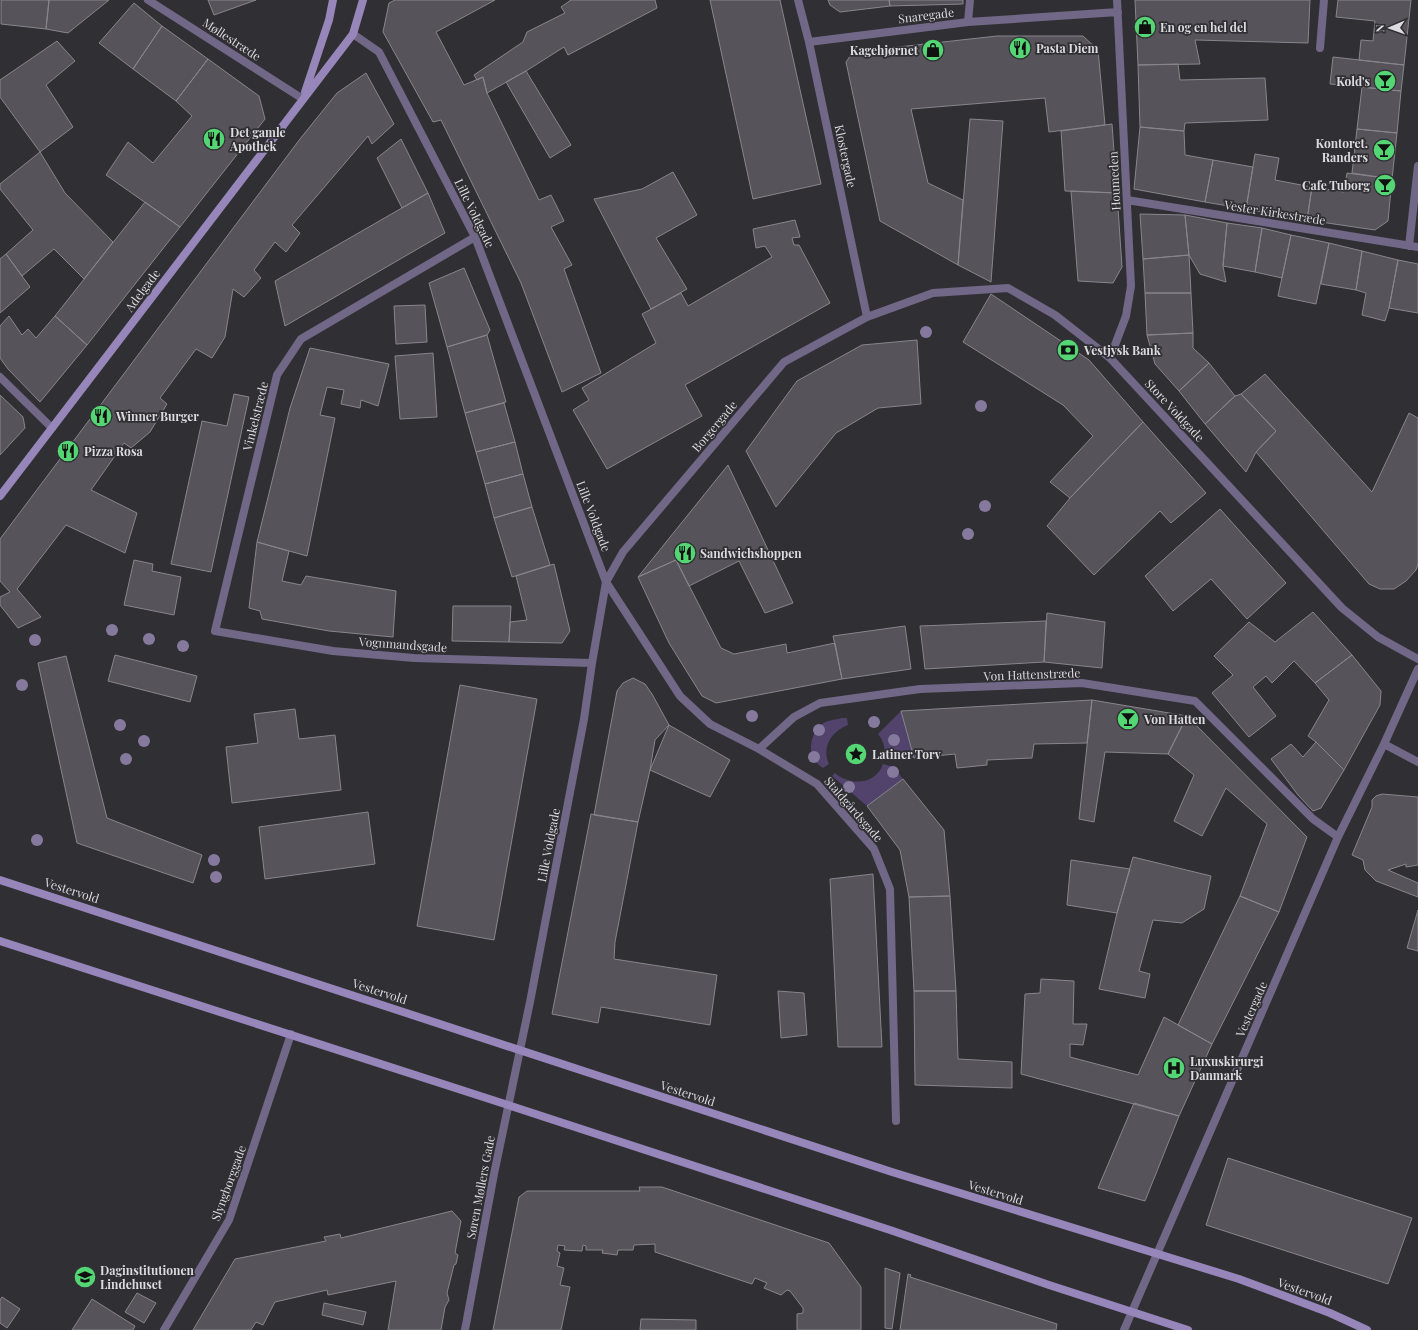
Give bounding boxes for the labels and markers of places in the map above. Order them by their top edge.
shop icon: En og en hel del [1132,14,1158,40]
place label: En og en hel del [1160,19,1247,35]
restaurant icon: Pasta Diem [1007,35,1033,61]
shop icon: Kagehjørnet [920,37,946,63]
place label: Pasta Diem [1036,40,1099,56]
place label: Kagehjørnet [850,42,919,58]
bar icon: Kold's [1372,68,1398,94]
place label: Kold's [1336,73,1370,89]
place label: Det gamle Apothek [229,124,286,154]
restaurant icon: Det gamle Apothek [201,126,227,152]
place label: Kontoret. Randers [1316,135,1368,165]
bar icon: Kontoret. Randers [1371,137,1397,163]
bar icon: Cafe Tuborg [1372,172,1398,198]
place label: Cafe Tuborg [1302,177,1370,193]
bank icon: Vestjysk Bank [1055,337,1081,363]
place label: Vestjysk Bank [1083,342,1162,358]
restaurant icon: Winner Burger [88,403,114,429]
place label: Winner Burger [115,408,199,424]
restaurant icon: Pizza Rosa [55,438,81,464]
place label: Pizza Rosa [84,443,143,459]
restaurant icon: Sandwichshoppen [672,540,698,566]
place label: Sandwichshoppen [700,545,802,561]
bar icon: Von Hatten [1115,706,1141,732]
place label: Von Hatten [1143,711,1206,727]
place icon: Latiner Torv [843,741,869,767]
place label: Latiner Torv [872,746,942,762]
place label: Luxuskirurgi Danmark [1190,1053,1264,1083]
hospital icon: Luxuskirurgi Danmark [1161,1055,1187,1081]
place label: Daginstitutionen Lindehuset [100,1262,194,1292]
school or university icon: Daginstitutionen Lindehuset [72,1264,98,1290]

